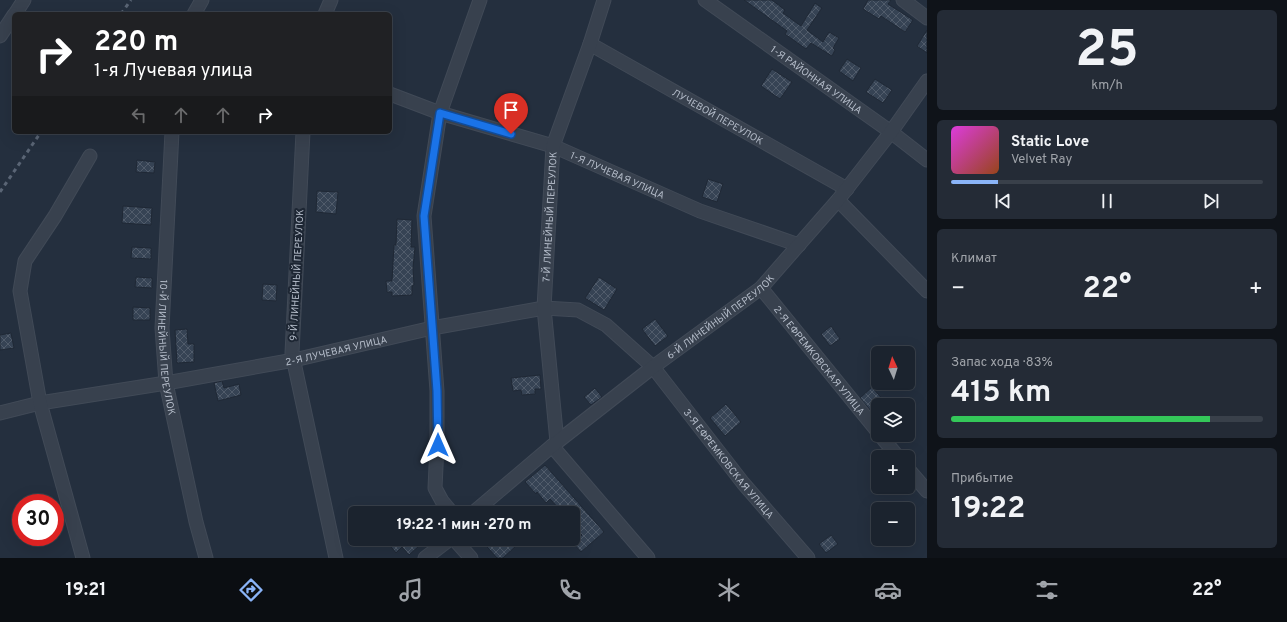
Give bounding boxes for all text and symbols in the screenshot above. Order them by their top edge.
text: 25 [1075,19,1139,85]
text: 220 m [94,25,178,61]
icon: right [28,28,80,80]
street label: 1-Я РАЙОННАЯ УЛИЦА [767,44,864,118]
text: 1-я Лучевая улица [94,60,253,83]
text: km/h [1091,78,1123,94]
street label: ЛУЧЕВОЙ ПЕРЕУЛОК [669,87,766,149]
pin [494,93,528,134]
icon: arrive [500,99,522,121]
icon: left [128,104,150,126]
icon: ahead [170,104,192,126]
icon: ahead [212,104,234,126]
icon: right [254,104,276,126]
text: Static Love [1011,133,1089,152]
street label: 1-Я ЛУЧЕВАЯ УЛИЦА [568,149,667,203]
street label: 7-Й ЛИНЕЙНЫЙ ПЕРЕУЛОК [540,151,561,282]
text: Velvet Ray [1011,152,1072,168]
icon: previous [992,190,1014,212]
icon: pause [1096,190,1118,212]
icon: next [1200,190,1222,212]
street label: 9-Й ЛИНЕЙНЫЙ ПЕРЕУЛОК [288,209,307,341]
text: Климат [951,251,997,267]
text: 22° [1082,271,1132,308]
street label: 6-Й ЛИНЕЙНЫЙ ПЕРЕУЛОК [665,272,778,363]
text: − [951,276,965,303]
text: + [1249,276,1263,303]
street label: 10-Й ЛИНЕЙНЫЙ ПЕРЕУЛОК [154,279,178,417]
street label: 2-Я ЕФРЕМКОВСКАЯ УЛИЦА [770,304,867,419]
street label: 2-Я ЛУЧЕВАЯ УЛИЦА [284,334,389,369]
north arrow [871,346,915,390]
map controls [871,346,915,546]
text: Запас хода · 83% [951,355,1053,371]
text: 415 km [951,375,1051,412]
button: layers [871,398,915,442]
street label: 3-Я ЕФРЕМКОВСКАЯ УЛИЦА [680,407,776,522]
position arrow [417,424,459,466]
button: + [871,450,915,494]
text: Прибытие [951,471,1013,487]
text: 19:22 [951,491,1025,528]
speed limit sign: 30 [12,494,64,546]
button: − [871,502,915,546]
text: 19:22 · 1 мин · 270 m [396,516,532,535]
icon: directions [237,576,265,604]
icon: music [397,576,425,604]
icon: phone [556,576,584,604]
icon: climate [715,576,743,604]
icon: car [874,576,902,604]
icon: filters [1033,576,1061,604]
text: 19:21 [66,579,106,602]
text: 22° [1192,579,1221,602]

